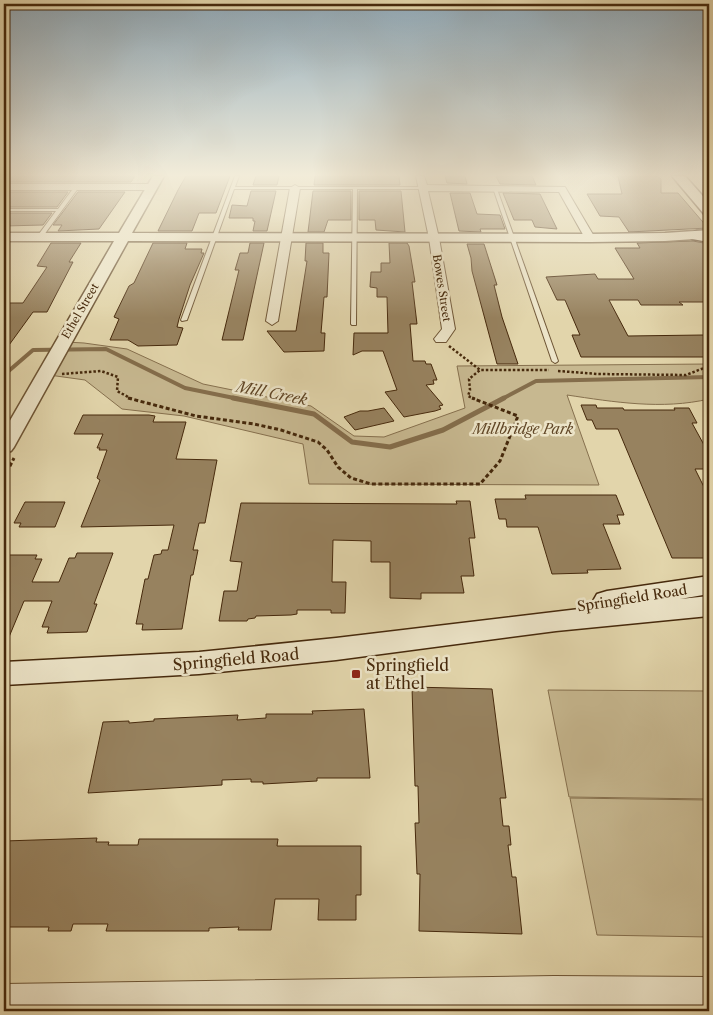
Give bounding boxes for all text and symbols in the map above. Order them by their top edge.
street label: Bowes Street [430,253,454,323]
street label: Ethel Street [58,281,102,341]
water label: Mill Creek [233,376,309,409]
park label: Millbridge Park [471,420,574,438]
street label: Springfield Road [576,580,689,616]
street label: Springfield Road [172,643,300,674]
place label: Springfield at Ethel [366,655,449,693]
marker: Springfield at Ethel [350,668,362,680]

